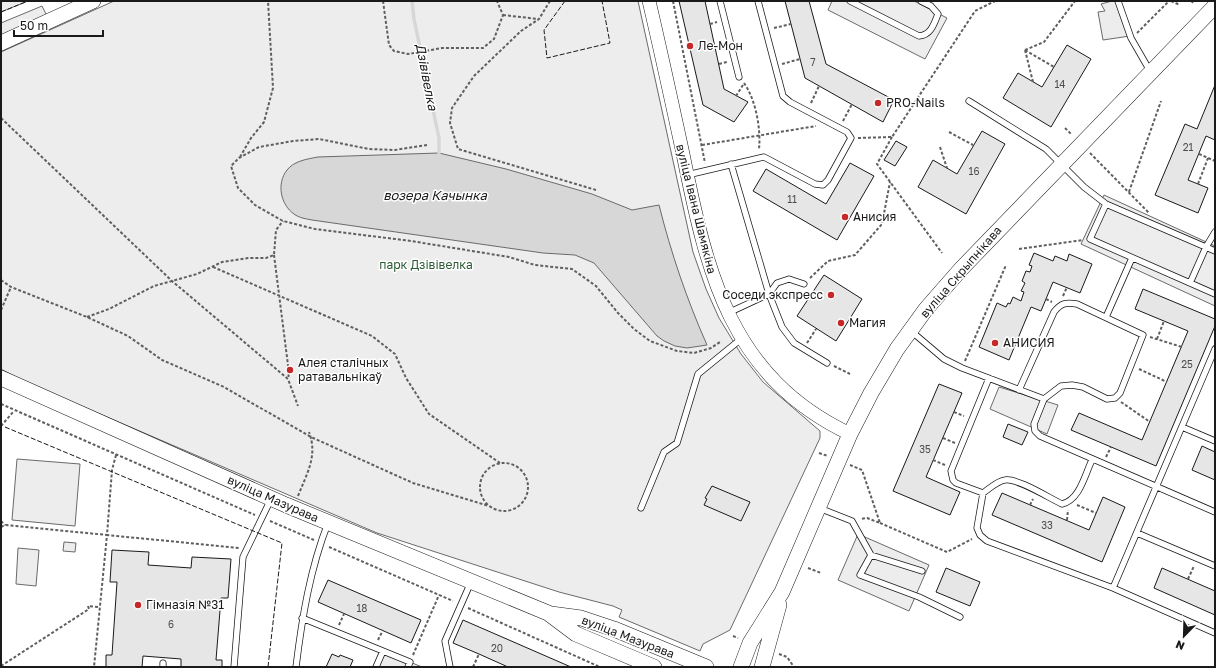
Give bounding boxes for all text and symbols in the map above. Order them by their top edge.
scale bar [14,12,103,38]
text: 50 m [20,18,48,33]
place label: Ле-Мон [698,38,743,53]
water label: Дзівівелка [413,41,441,112]
marker: Ле-Мон [685,41,695,51]
house number: 7 [810,56,816,68]
house number: 14 [1055,78,1065,90]
place label: PRO-Nails [886,95,945,110]
marker: PRO-Nails [873,98,883,108]
house number: 21 [1183,141,1193,153]
street label: вуліца Івана Шамякіна [673,142,720,275]
house number: 16 [969,165,979,177]
water label: возера Качынка [383,187,488,203]
house number: 11 [787,193,797,205]
place label: Анисия [853,209,896,224]
marker: Анисия [840,212,850,222]
street label: вуліца Скрыпнікава [917,223,1005,321]
park label: парк Дзівівелка [379,257,473,272]
place label: Соседи экспресс [722,287,823,302]
marker: Соседи экспресс [826,290,836,300]
place label: Магия [849,315,886,330]
marker: Магия [836,318,846,328]
place label: АНИСИЯ [1003,335,1055,350]
marker: АНИСИЯ [990,338,1000,348]
place label: Алея сталічных ратавальнікаў [298,355,389,384]
house number: 25 [1181,358,1193,370]
marker: Алея сталічных ратавальнікаў [285,365,295,375]
house number: 35 [919,443,931,455]
street label: вуліца Мазурава [225,472,321,525]
house number: 33 [1041,519,1053,531]
place label: Гімназія №31 [146,597,224,612]
marker: Гімназія №31 [133,600,143,610]
house number: 18 [357,602,367,614]
street label: вуліца Мазурава [580,612,677,661]
north arrow [1164,616,1204,656]
house number: 6 [168,618,174,630]
text: N [1174,638,1186,653]
house number: 20 [491,642,503,654]

